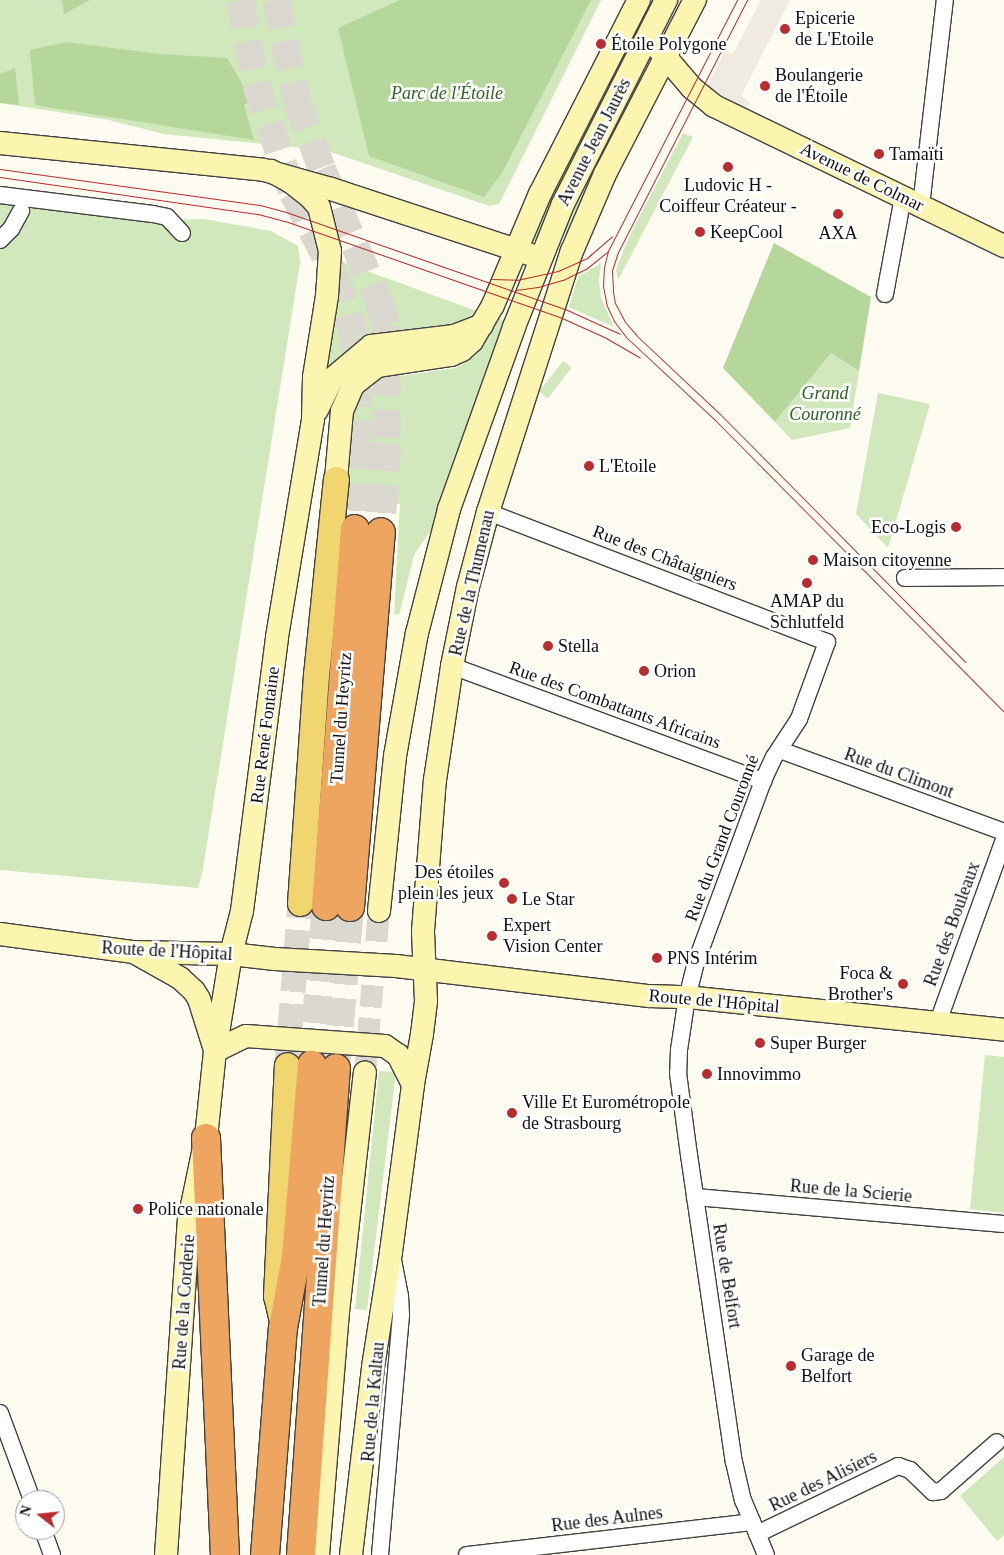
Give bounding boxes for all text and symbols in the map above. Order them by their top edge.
place label: Epicerie de L'Etoile [795,8,874,50]
marker: Epicerie de L'Etoile [779,23,791,35]
place label: Étoile Polygone [611,33,726,55]
marker: Étoile Polygone [595,38,607,50]
place label: Boulangerie de l'Étoile [775,65,863,108]
street label: Avenue Jean Jaurès [552,74,636,210]
marker: Boulangerie de l'Étoile [759,80,771,92]
park label: Parc de l'Étoile [391,82,503,104]
street label: Avenue de Colmar [797,138,927,216]
place label: Tamaïti [889,143,944,165]
marker: Tamaïti [873,148,885,160]
marker: Ludovic H - Coiffeur Créateur - [722,161,734,173]
place label: Ludovic H - Coiffeur Créateur - [659,175,797,218]
marker: AXA [832,208,844,220]
place label: KeepCool [710,221,783,243]
place label: AXA [819,222,857,244]
marker: KeepCool [694,226,706,238]
park label: Grand Couronné [789,383,861,426]
place label: L'Etoile [599,455,656,477]
marker: L'Etoile [583,460,595,472]
street label: Rue de la Thumenau [445,508,499,658]
place label: Eco-Logis [871,516,946,538]
street label: Rue des Châtaigniers [590,521,740,595]
marker: Eco-Logis [950,521,962,533]
place label: Maison citoyenne [823,549,951,571]
marker: Maison citoyenne [807,554,819,566]
marker: AMAP du Schlutfeld [801,577,813,589]
place label: AMAP du Schlutfeld [770,591,844,634]
place label: Stella [558,635,599,657]
marker: Stella [542,640,554,652]
street label: Tunnel du Heyritz [326,652,356,784]
street label: Rue des Combattants Africains [506,656,724,754]
place label: Orion [654,660,696,682]
street label: Rue René Fontaine [246,665,284,805]
marker: Orion [638,665,650,677]
street label: Rue du Climont [841,743,957,803]
street label: Rue du Grand Couronné [680,752,764,924]
street label: Rue des Bouleaux [919,859,985,989]
place label: Des étoiles plein les jeux [398,862,494,904]
marker: Des étoiles plein les jeux [498,877,510,889]
place label: Le Star [522,888,574,910]
marker: Le Star [506,893,518,905]
place label: Expert Vision Center [503,915,602,958]
marker: Expert Vision Center [485,929,499,943]
street label: Route de l'Hôpital [101,937,233,965]
place label: PNS Intérim [667,947,758,969]
marker: PNS Intérim [651,952,663,964]
place label: Foca & Brother's [828,963,893,1006]
marker: Foca & Brother's [897,978,909,990]
street label: Route de l'Hôpital [648,985,780,1017]
place label: Super Burger [770,1032,866,1054]
marker: Super Burger [754,1037,766,1049]
place label: Innovimmo [717,1063,801,1085]
marker: Innovimmo [701,1068,713,1080]
place label: Ville Et Eurométropole de Strasbourg [522,1092,690,1134]
marker: Ville Et Eurométropole de Strasbourg [506,1107,518,1119]
street label: Tunnel du Heyritz [309,1175,339,1307]
street label: Rue de la Scierie [789,1175,913,1207]
place label: Police nationale [148,1198,263,1220]
marker: Police nationale [132,1203,144,1215]
street label: Rue de Belfort [708,1222,746,1330]
street label: Rue de la Corderie [169,1234,199,1370]
street label: Rue de la Kaltau [357,1341,389,1463]
place label: Garage de Belfort [801,1345,874,1388]
marker: Garage de Belfort [785,1360,797,1372]
street label: Rue des Alisiers [765,1445,881,1517]
north arrow [15,1490,65,1540]
street label: Rue des Aulnes [550,1501,664,1537]
text: N [17,1504,35,1518]

